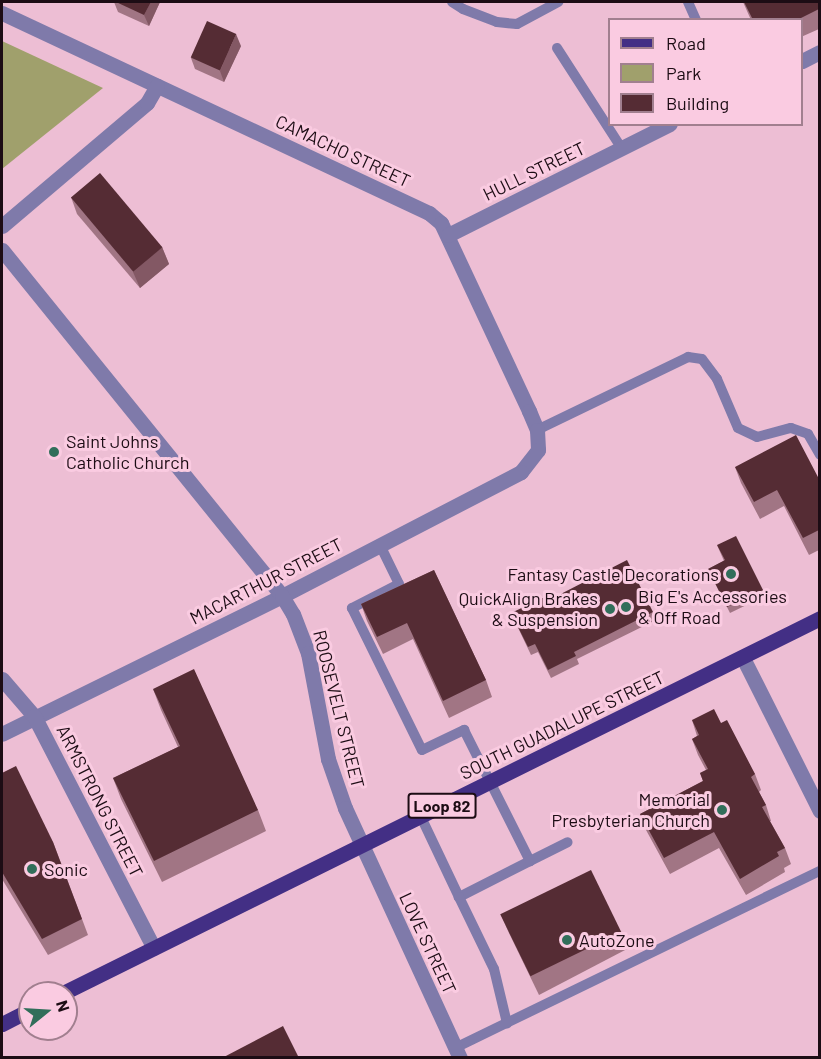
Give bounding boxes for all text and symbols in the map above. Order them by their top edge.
legend [608,18,803,126]
text: Road [666,32,706,54]
text: Park [666,62,701,84]
text: Building [666,92,729,114]
street label: CAMACHO STREET [272,110,414,192]
street label: HULL STREET [479,137,589,205]
place label: Saint Johns Catholic Church [66,431,189,474]
marker: Saint Johns Catholic Church [47,445,61,459]
street label: MACARTHUR STREET [186,533,346,629]
place label: Fantasy Castle Decorations [507,563,719,585]
marker: Fantasy Castle Decorations [724,567,738,581]
place label: Big E's Accessories & Off Road [638,586,787,628]
place label: QuickAlign Brakes & Suspension [459,588,598,630]
marker: Big E's Accessories & Off Road [619,600,633,614]
marker: QuickAlign Brakes & Suspension [603,602,617,616]
street label: ROOSEVELT STREET [309,628,369,790]
street label: SOUTH GUADALUPE STREET [456,666,668,784]
street label: ARMSTRONG STREET [52,721,148,881]
place label: Memorial Presbyterian Church [552,789,710,832]
road number: Loop 82 [408,793,476,819]
marker: Memorial Presbyterian Church [715,803,729,817]
place label: Sonic [44,858,88,880]
marker: Sonic [25,862,39,876]
street label: LOVE STREET [395,889,461,997]
place label: AutoZone [579,929,655,951]
marker: AutoZone [560,933,574,947]
north arrow [18,981,78,1041]
text: N [53,998,74,1014]

